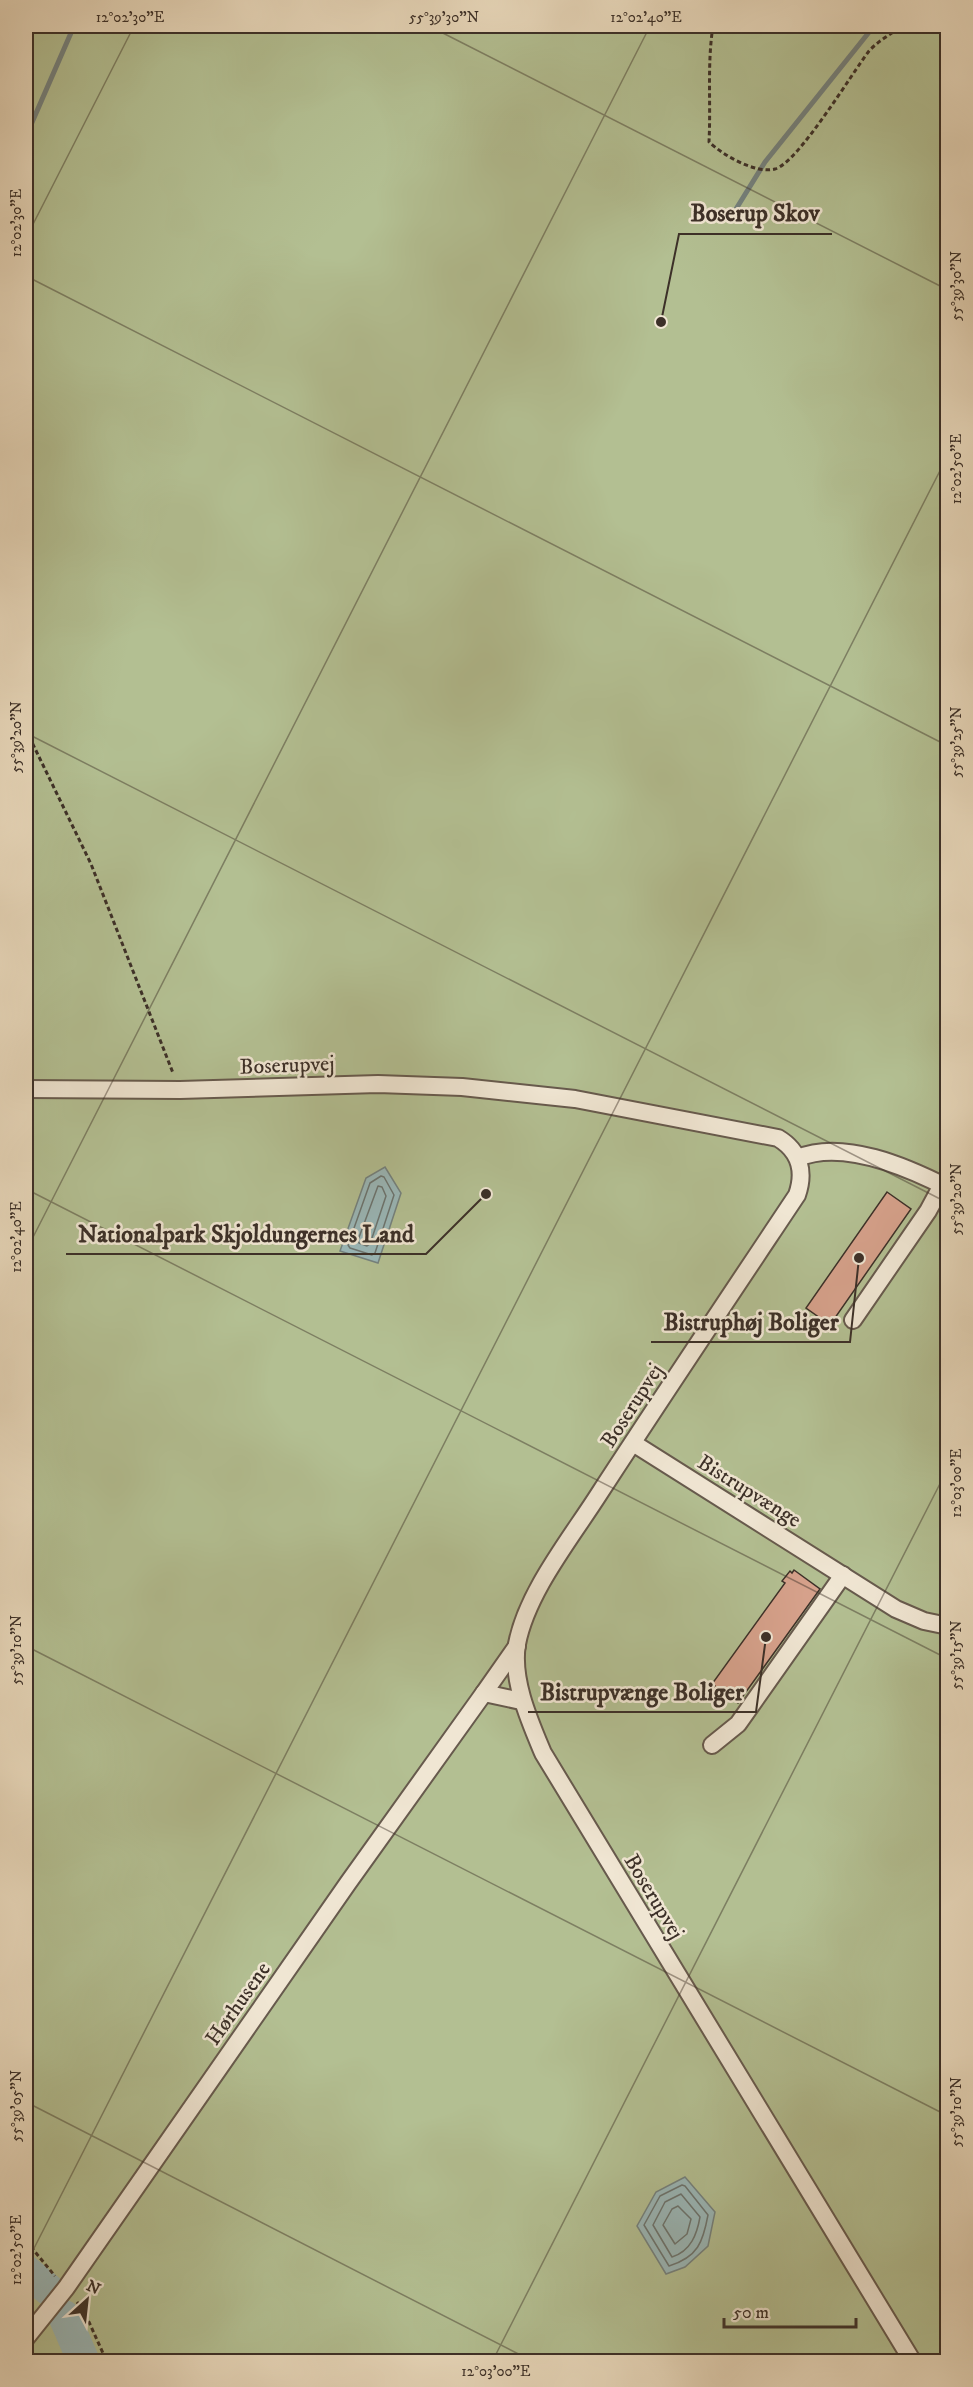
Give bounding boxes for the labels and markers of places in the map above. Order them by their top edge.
callout: Boserup Skov [679,192,832,234]
callout: Nationalpark Skjoldungernes Land [66,1212,426,1254]
callout: Bistruphøj Boliger [651,1300,850,1342]
callout: Bistrupvænge Boliger [528,1670,756,1712]

